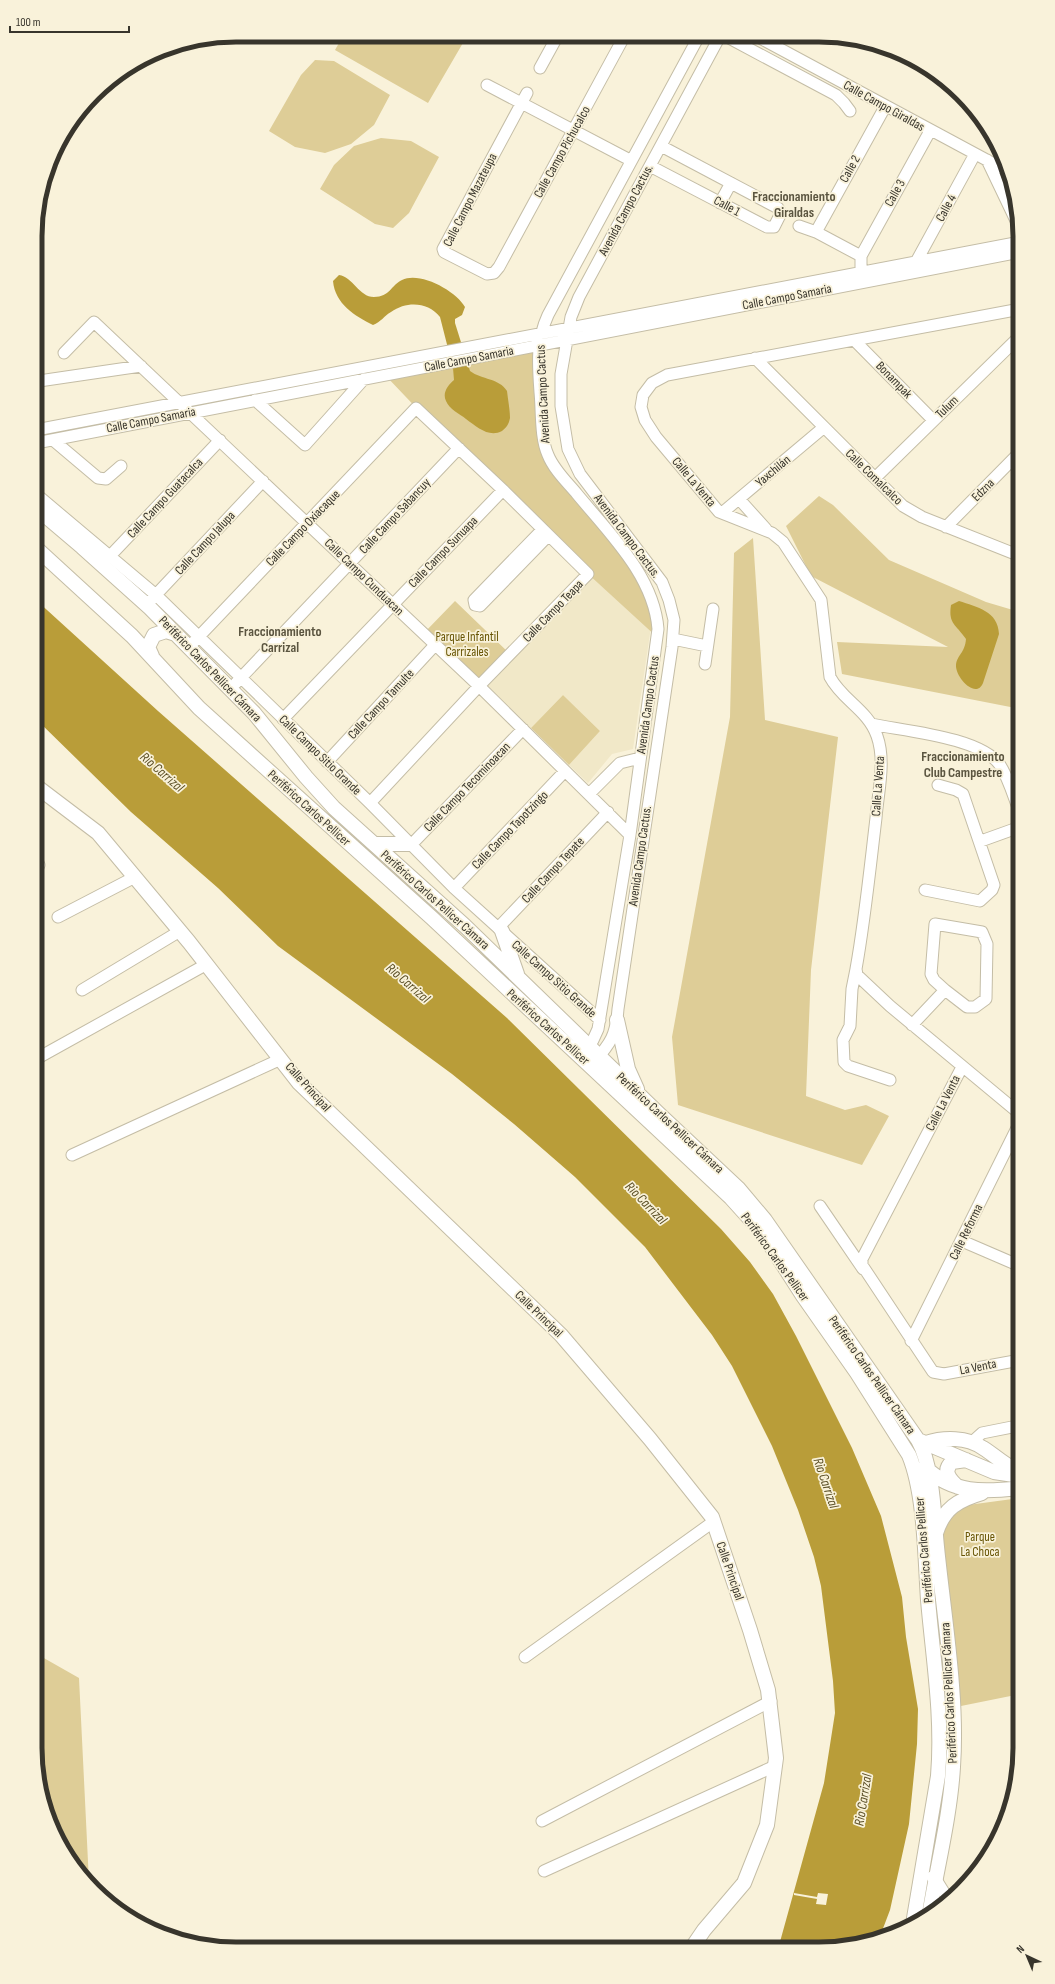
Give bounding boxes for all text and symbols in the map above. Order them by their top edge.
scale bar [10,8,129,34]
text: 100 m [16,15,41,30]
street label: Calle Campo Giraldas [841,77,928,135]
street label: Calle Campo Pichucalco [530,103,594,201]
street label: Calle Campo Mazateupa [440,151,500,249]
street label: Calle 2 [836,153,864,185]
street label: Avenida Campo Cactus. [595,162,657,259]
street label: Calle 3 [881,177,909,209]
district label: Fraccionamiento Giraldas [752,188,836,221]
street label: Calle 4 [932,191,960,224]
street label: Calle 1 [711,192,743,220]
street label: Calle Campo Samaria [741,281,833,313]
street label: Calle Campo Samaria [423,343,515,375]
street label: Avenida Campo Cactus [532,344,554,445]
street label: Bonampak [872,358,916,402]
street label: Tulum [932,392,962,422]
street label: Calle Campo Samaria [105,404,197,436]
street label: Calle Comalcalco [842,446,906,508]
street label: Yaxchilán [752,452,794,490]
street label: Calle La Venta [668,454,720,510]
street label: Calle Campo Guatacalca [124,455,206,541]
street label: Calle Campo Sabancuy [356,475,434,557]
street label: Edzna [968,475,998,505]
street label: Calle Campo Oxiacaque [262,486,344,570]
street label: Avenida Campo Cactus. [590,490,664,581]
street label: Calle Campo Jalupa [171,508,239,578]
street label: Calle Campo Sunuapa [405,513,481,591]
street label: Calle Campo Cunduacan [321,535,407,619]
street label: Calle Campo Teapa [519,576,587,646]
street label: Periférico Carlos Pellicer Cámara [155,613,265,725]
district label: Fraccionamiento Carrizal [238,623,322,656]
park label: Parque Infantil Carrizales [435,629,499,660]
street label: Avenida Campo Cactus [633,655,663,756]
street label: Calle Campo Tamulte [344,666,418,742]
street label: Calle Campo Sitio Grande [275,712,365,798]
street label: Calle Campo Tecominoacan [420,739,514,835]
water label: Rio Carrizal [137,748,188,796]
district label: Fraccionamiento Club Campestre [921,748,1005,781]
street label: Calle La Venta [868,755,888,817]
street label: Periférico Carlos Pellicer [264,767,354,850]
street label: Calle Campo Tapotzingo [468,787,552,873]
street label: Avenida Campo Cactus. [625,805,655,908]
street label: Calle Campo Tepate [518,834,588,906]
street label: Periférico Carlos Pellicer Cámara [377,847,493,953]
street label: Calle Campo Sitio Grande [508,937,600,1021]
water label: Rio Carrizal [383,959,434,1007]
street label: Periférico Carlos Pellicer [503,986,593,1069]
street label: Calle Principal [282,1059,334,1115]
street label: Periférico Carlos Pellicer Cámara [613,1069,727,1177]
street label: Calle La Venta [922,1072,964,1134]
water label: Rio Carrizal [622,1178,671,1228]
street label: Calle Reforma [946,1201,986,1263]
street label: Periférico Carlos Pellicer [737,1209,813,1305]
street label: Calle Principal [512,1287,566,1341]
street label: Periférico Carlos Pellicer Cámara [825,1313,919,1437]
street label: La Venta [958,1356,998,1378]
water label: Rio Carrizal [809,1455,843,1511]
street label: Periférico Carlos Pellicer [911,1496,937,1604]
park label: Parque La Choca [960,1529,1000,1560]
street label: Calle Principal [713,1540,747,1602]
street label: Periférico Carlos Pellicer Cámara [937,1622,961,1764]
water label: Rio Carrizal [851,1772,876,1827]
north arrow [1007,1936,1047,1976]
text: N [1014,1942,1027,1956]

